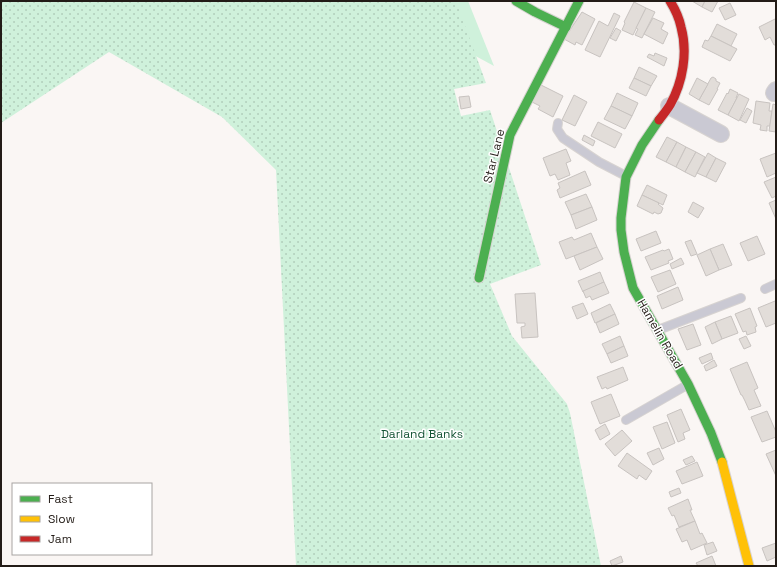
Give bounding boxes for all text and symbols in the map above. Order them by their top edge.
street label: Star Lane [480,127,508,185]
street label: Hamelin Road [634,296,686,372]
park label: Darland Banks [381,426,463,442]
legend [12,483,152,555]
text: Fast [48,491,73,507]
text: Slow [48,511,75,527]
text: Jam [48,531,72,547]

